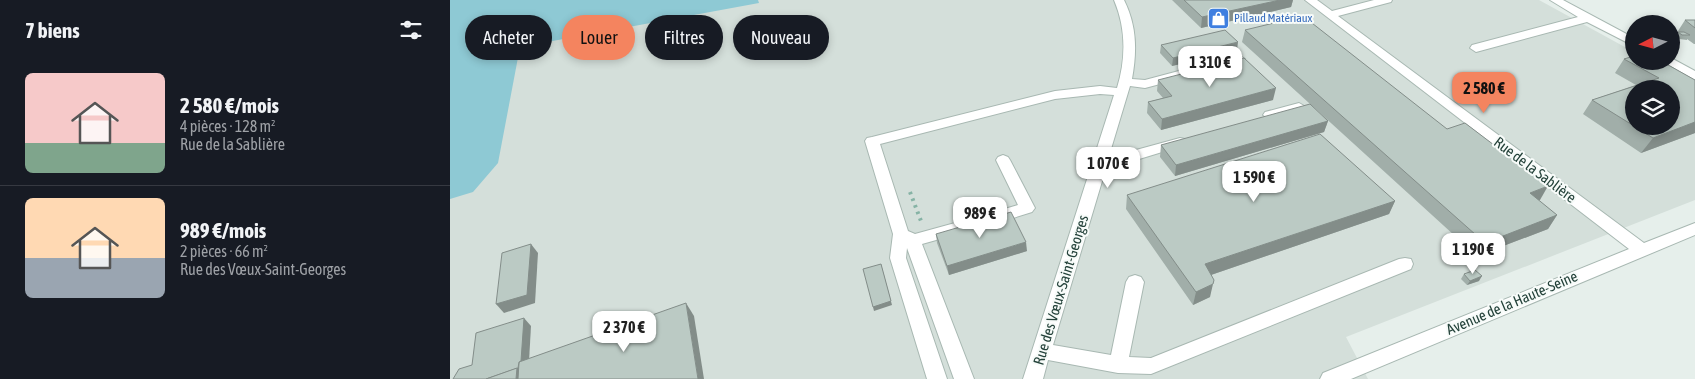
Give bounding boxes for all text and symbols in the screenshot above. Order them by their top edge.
shop icon: Pillaud Matériaux [1206,6,1230,30]
place label: Pillaud Matériaux [1234,11,1313,25]
chip: Acheter [465,15,552,60]
chip: Louer [562,15,635,60]
chip: Filtres [645,15,723,60]
chip: Nouveau [733,15,829,60]
north arrow [1625,15,1680,70]
map controls [1625,15,1680,135]
icon: filters [397,16,425,44]
text: 7 biens [25,18,80,42]
pin: 1 310 € [1164,46,1256,88]
text: 1 310 € [1189,53,1231,71]
pin: 2 580 € [1438,72,1530,114]
text: 2 580 € [1463,79,1505,97]
button: layers [1625,80,1680,135]
icon: home [65,93,125,153]
text: 2 580 €/mois [180,93,279,117]
text: 4 pièces · 128 m² [180,117,276,135]
street label: Rue de la Sablière [1491,133,1580,206]
text: Rue de la Sablière [180,135,285,153]
pin: 1 070 € [1062,146,1154,189]
text: 1 070 € [1087,154,1129,172]
pin: 1 590 € [1208,160,1300,203]
text: 1 590 € [1233,168,1275,186]
pin: 989 € [945,196,1015,239]
text: 989 € [964,204,996,222]
street label: Rue des Vœux-Saint-Georges [1030,213,1091,367]
icon: home [65,218,125,278]
text: 989 €/mois [180,218,266,242]
pin: 1 190 € [1427,232,1519,275]
text: 1 190 € [1452,240,1494,258]
text: 2 pièces · 66 m² [180,242,268,260]
text: Rue des Vœux-Saint-Georges [180,260,346,278]
street label: Avenue de la Haute-Seine [1444,267,1580,338]
pin: 2 370 € [578,310,670,353]
text: 2 370 € [603,318,645,336]

